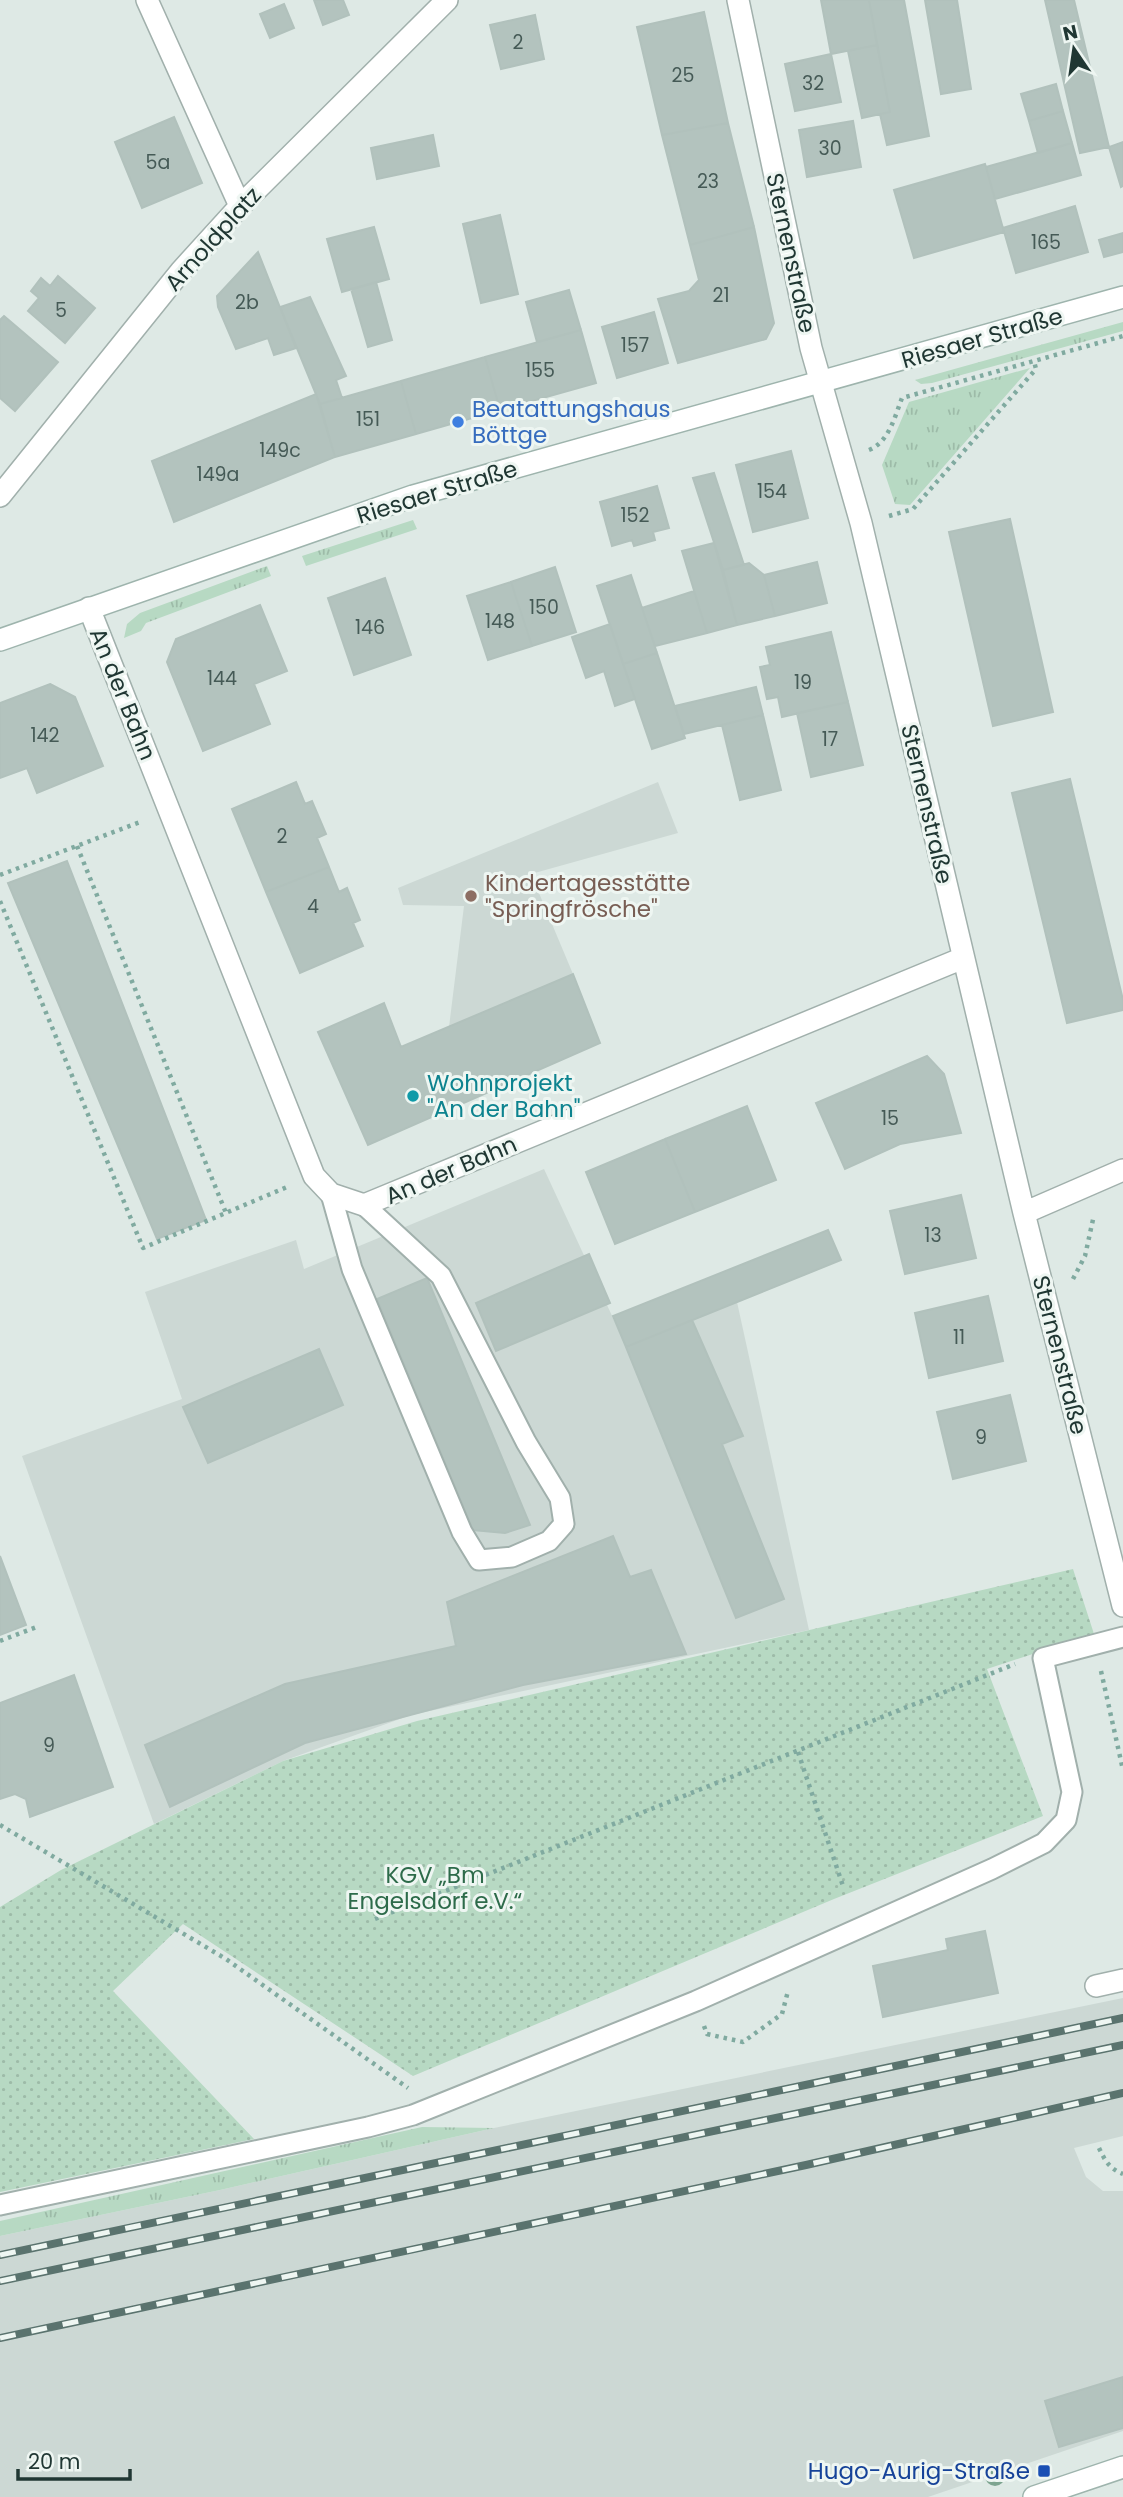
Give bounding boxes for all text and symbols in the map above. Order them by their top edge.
north arrow [1039,14,1109,84]
text: N [1060,18,1080,48]
house number: 2 [513,29,524,56]
house number: 25 [672,62,694,89]
house number: 32 [802,70,824,97]
house number: 30 [818,135,842,162]
house number: 5a [146,149,170,176]
house number: 23 [697,168,719,195]
street label: Sternenstraße [758,170,824,336]
street label: Arnoldplatz [158,180,268,298]
house number: 165 [1031,229,1061,256]
house number: 21 [712,282,730,309]
house number: 2b [235,289,259,316]
house number: 5 [55,297,67,324]
street label: Riesaer Straße [898,300,1066,376]
house number: 157 [621,332,649,359]
house number: 155 [525,357,555,384]
place label: Beatattungshaus Böttge [472,393,671,451]
house number: 151 [356,406,380,433]
marker: Beatattungshaus Böttge [450,414,466,430]
house number: 149c [259,437,301,464]
street label: Riesaer Straße [353,452,521,532]
house number: 149a [197,461,239,488]
house number: 154 [757,478,787,505]
house number: 152 [621,502,650,529]
house number: 150 [529,594,559,621]
house number: 148 [485,608,515,635]
house number: 146 [355,614,385,641]
street label: An der Bahn [82,623,164,765]
house number: 144 [207,665,237,692]
house number: 19 [794,669,812,696]
street label: Sternenstraße [893,721,961,887]
house number: 142 [31,722,60,749]
house number: 17 [822,726,838,753]
house number: 2 [277,823,288,850]
place label: Kindertagesstätte "Springfrösche" [485,867,690,925]
marker: Kindertagesstätte "Springfrösche" [463,888,479,904]
house number: 4 [307,893,319,920]
place label: Wohnprojekt "An der Bahn" [427,1067,580,1125]
marker: Wohnprojekt "An der Bahn" [405,1088,421,1104]
house number: 15 [881,1105,899,1132]
street label: An der Bahn [380,1128,522,1212]
house number: 13 [924,1222,942,1249]
street label: Sternenstraße [1025,1272,1095,1438]
house number: 11 [953,1324,965,1351]
house number: 9 [975,1424,987,1451]
house number: 9 [43,1732,55,1759]
park label: KGV „Bm Engelsdorf e.V.“ [348,1859,522,1917]
scale bar [18,2438,130,2482]
text: 20 m [28,2447,81,2476]
place label: Hugo-Aurig-Straße [808,2455,1030,2487]
marker: Hugo-Aurig-Straße [1036,2463,1052,2479]

